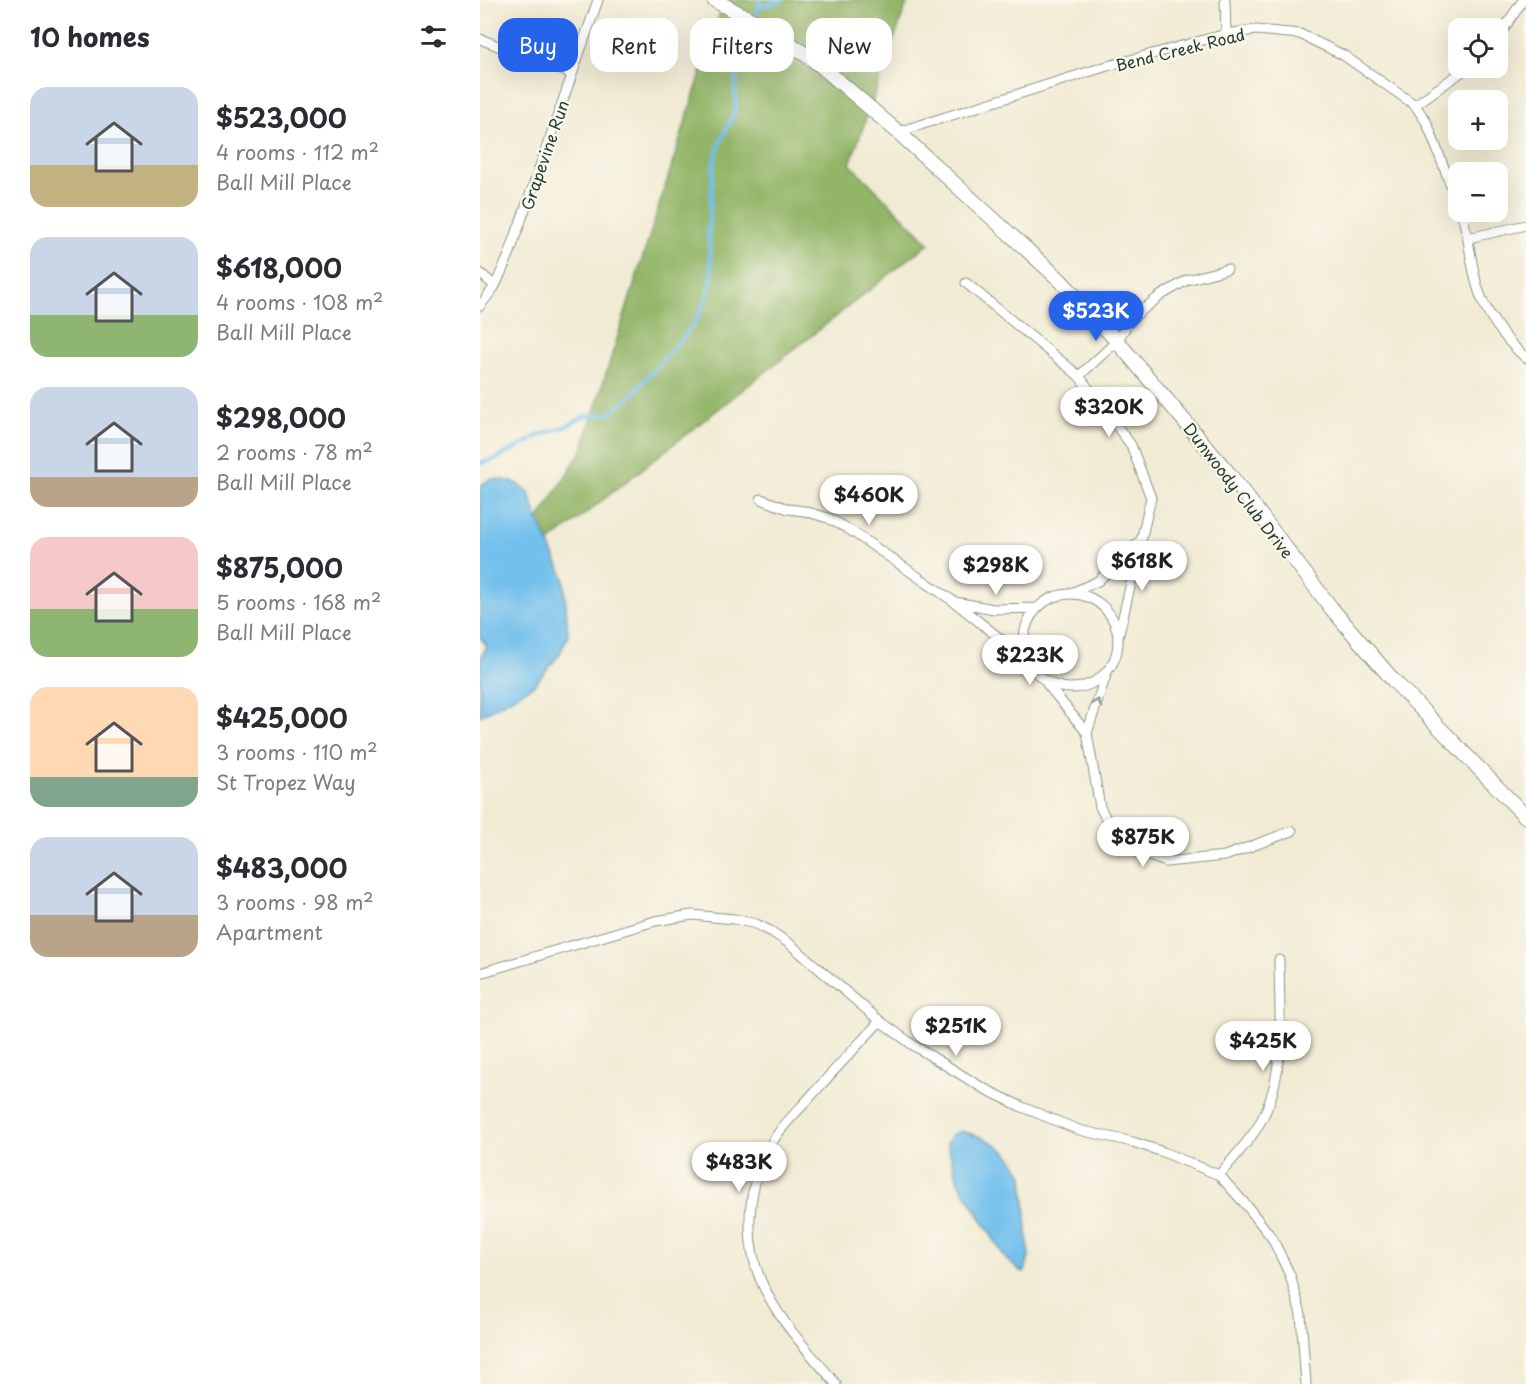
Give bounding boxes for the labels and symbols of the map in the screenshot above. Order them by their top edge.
street label: Bend Creek Road [1113,21,1247,77]
street label: Grapevine Run [514,97,574,213]
pin: $523K [1054,291,1138,342]
pin: $320K [1067,387,1151,438]
street label: Dunwoody Club Drive [1178,417,1300,563]
pin: $460K [827,475,911,526]
pin: $618K [1100,541,1184,592]
pin: $298K [954,545,1038,596]
pin: $223K [988,635,1072,686]
one-way arrow [1090,698,1102,709]
pin: $875K [1101,817,1185,868]
pin: $251K [914,1006,998,1057]
pin: $425K [1221,1021,1305,1072]
pin: $483K [697,1142,781,1193]

